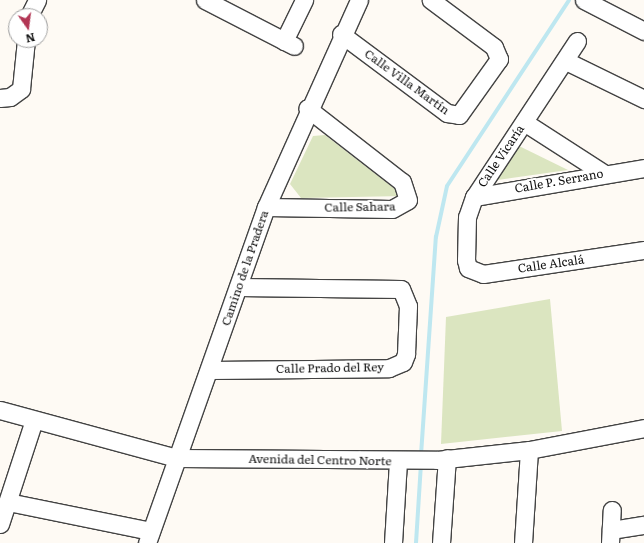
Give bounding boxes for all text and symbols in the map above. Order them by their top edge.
north arrow [8,8,48,48]
text: N [24,30,37,48]
street label: Calle Villa Martín [362,46,452,118]
street label: Calle Vicaría [475,122,527,190]
street label: Calle P. Serrano [513,166,605,196]
street label: Calle Sahara [324,199,396,215]
street label: Camino de la Pradera [218,208,272,328]
street label: Calle Alcalá [517,252,585,276]
street label: Calle Prado del Rey [276,360,384,376]
street label: Avenida del Centro Norte [248,452,392,468]

